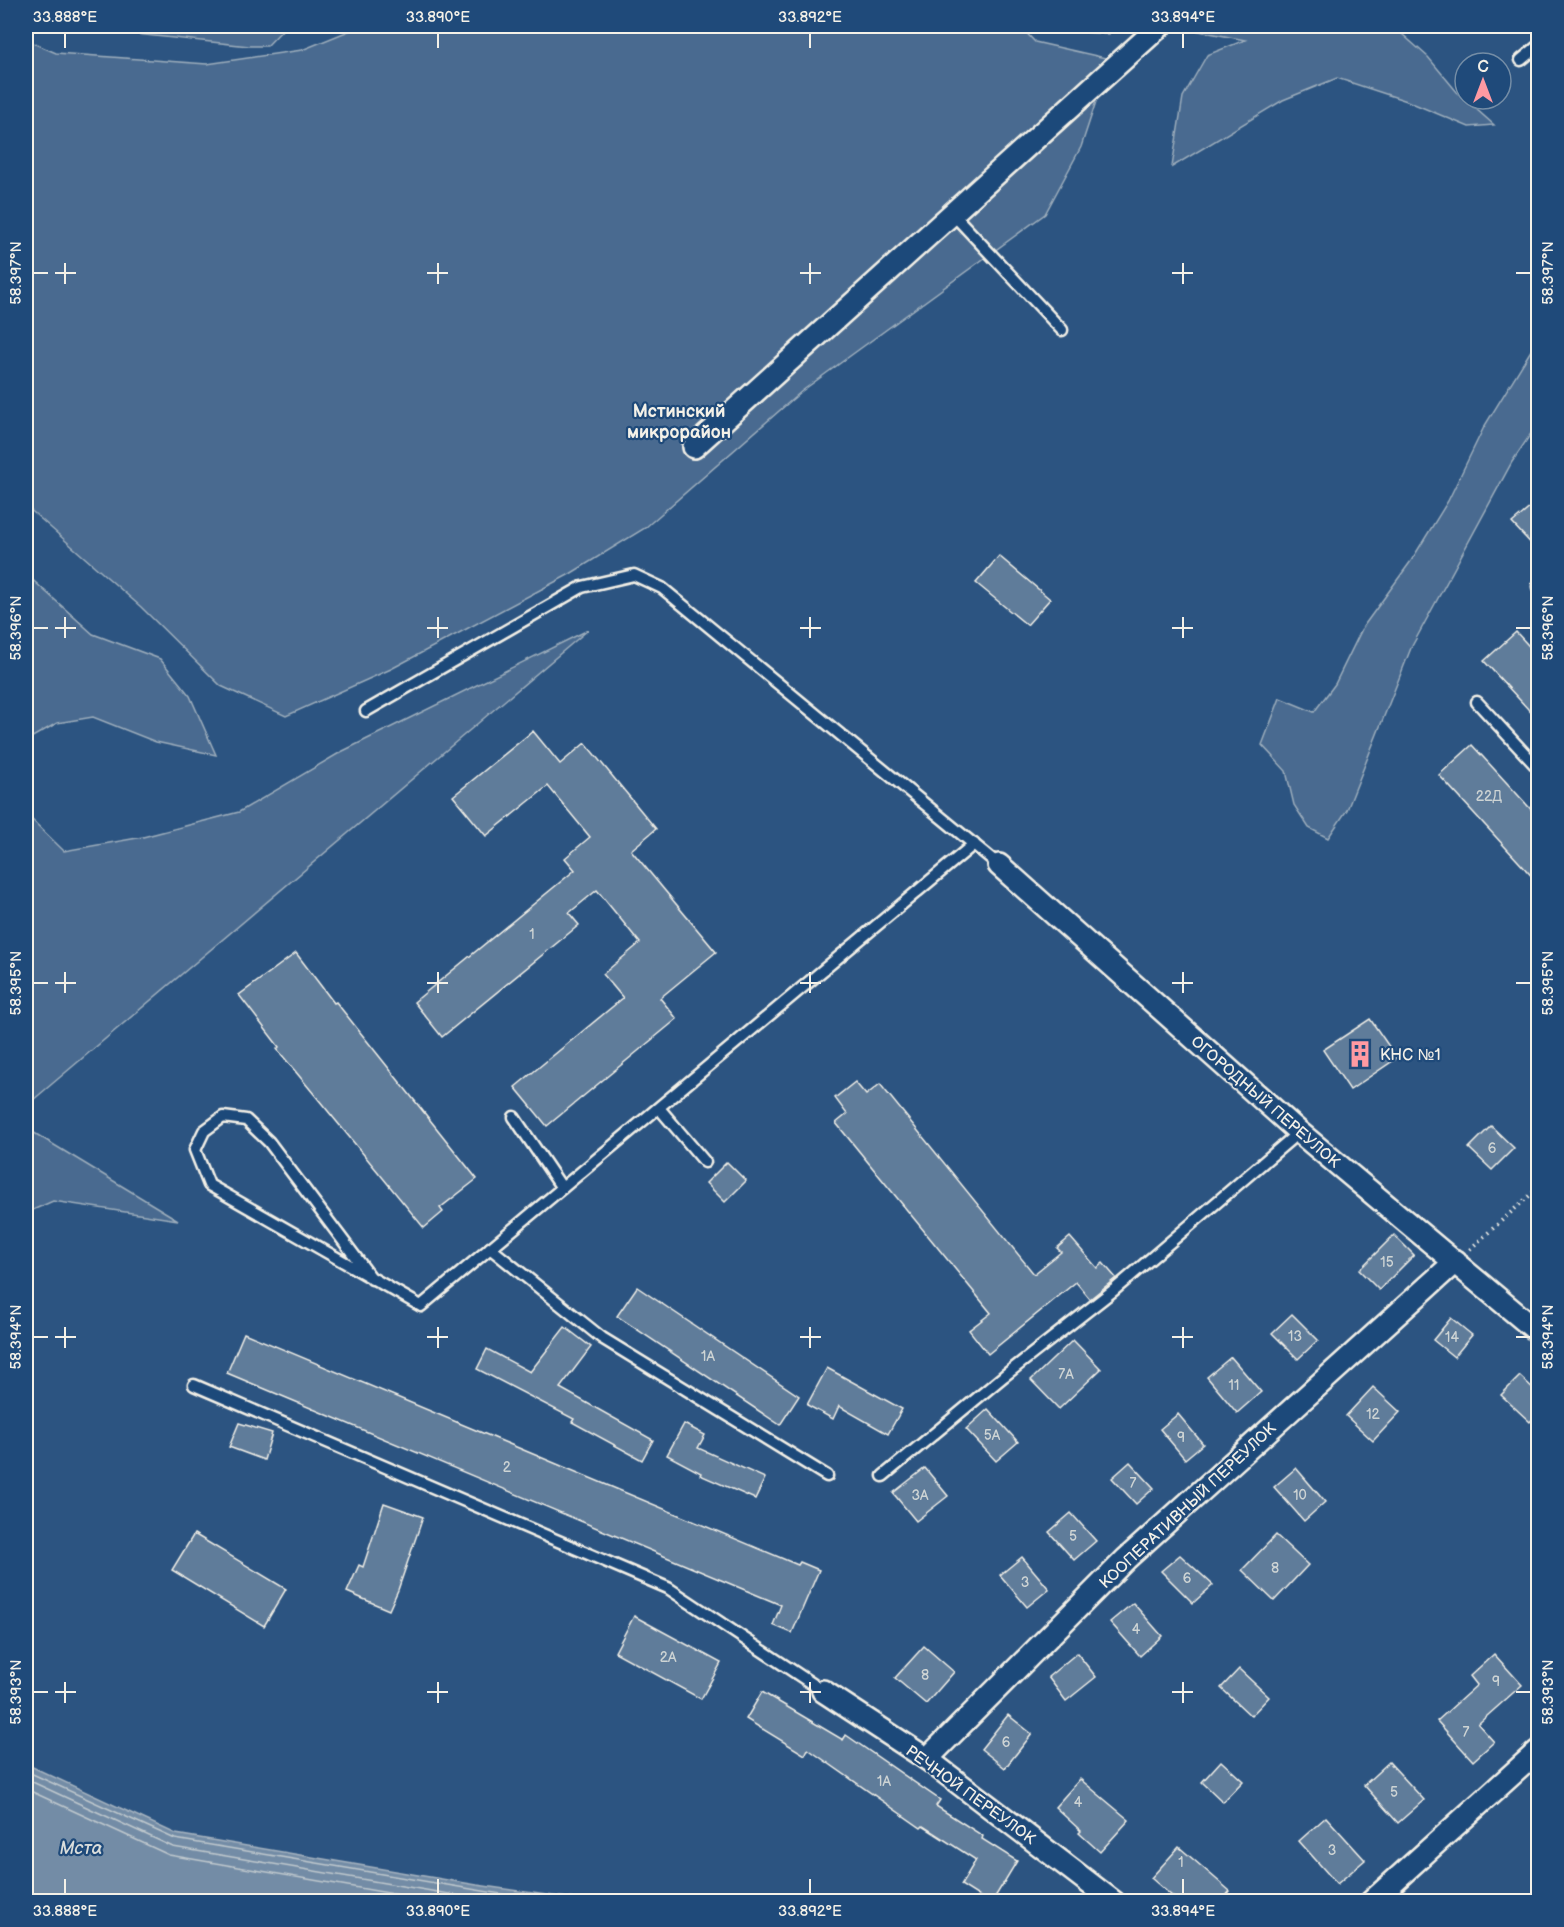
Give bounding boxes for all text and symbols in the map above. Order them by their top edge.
text: 33.888°E [33,8,97,27]
text: 33.890°E [406,8,470,27]
text: 33.892°E [778,8,842,27]
text: 33.894°E [1151,8,1215,27]
north arrow [1453,51,1513,111]
text: С [1477,58,1489,77]
text: 58.397°N [7,241,26,305]
text: 58.397°N [1539,241,1558,305]
district label: Мстинский микрорайон [627,401,731,443]
text: 58.396°N [7,595,26,661]
text: 58.396°N [1539,595,1558,661]
house number: 22Д [1476,788,1502,805]
house number: 1 [529,926,535,943]
text: 58.395°N [7,951,26,1015]
text: 58.395°N [1539,951,1558,1015]
street label: ОГОРОДНЫЙ ПЕРЕУЛОК [1187,1032,1344,1172]
building icon: КНС №1 [1345,1039,1375,1069]
place label: КНС №1 [1380,1046,1441,1065]
house number: 6 [1488,1140,1497,1157]
house number: 15 [1380,1254,1394,1271]
text: 58.394°N [7,1305,26,1369]
text: 58.394°N [1539,1305,1558,1369]
house number: 13 [1288,1328,1302,1345]
house number: 14 [1445,1329,1459,1346]
house number: 1А [701,1348,715,1365]
house number: 7А [1058,1366,1074,1383]
house number: 11 [1229,1377,1239,1394]
house number: 12 [1366,1406,1381,1423]
street label: КООПЕРАТИВНЫЙ ПЕРЕУЛОК [1096,1419,1281,1593]
house number: 5А [984,1427,1001,1444]
house number: 9 [1177,1429,1185,1446]
house number: 2 [503,1459,512,1476]
house number: 7 [1130,1475,1137,1492]
house number: 3А [911,1487,929,1504]
house number: 10 [1293,1487,1307,1504]
house number: 5 [1069,1528,1077,1545]
house number: 8 [1271,1560,1279,1577]
house number: 6 [1183,1570,1192,1587]
house number: 3 [1021,1574,1029,1591]
house number: 4 [1132,1621,1141,1638]
house number: 2А [660,1649,677,1666]
text: 58.393°N [7,1659,26,1725]
text: 58.393°N [1539,1659,1558,1725]
house number: 8 [921,1667,929,1684]
house number: 9 [1492,1673,1500,1690]
house number: 7 [1463,1724,1470,1741]
house number: 6 [1002,1734,1011,1751]
street label: РЕЧНОЙ ПЕРЕУЛОК [901,1742,1039,1849]
house number: 1А [877,1773,891,1790]
house number: 5 [1390,1784,1398,1801]
house number: 4 [1074,1794,1083,1811]
water label: Мста [60,1838,102,1859]
house number: 3 [1328,1842,1336,1859]
house number: 1 [1178,1854,1184,1871]
text: 33.888°E [33,1902,97,1921]
text: 33.890°E [406,1902,470,1921]
text: 33.892°E [778,1902,842,1921]
text: 33.894°E [1151,1902,1215,1921]

